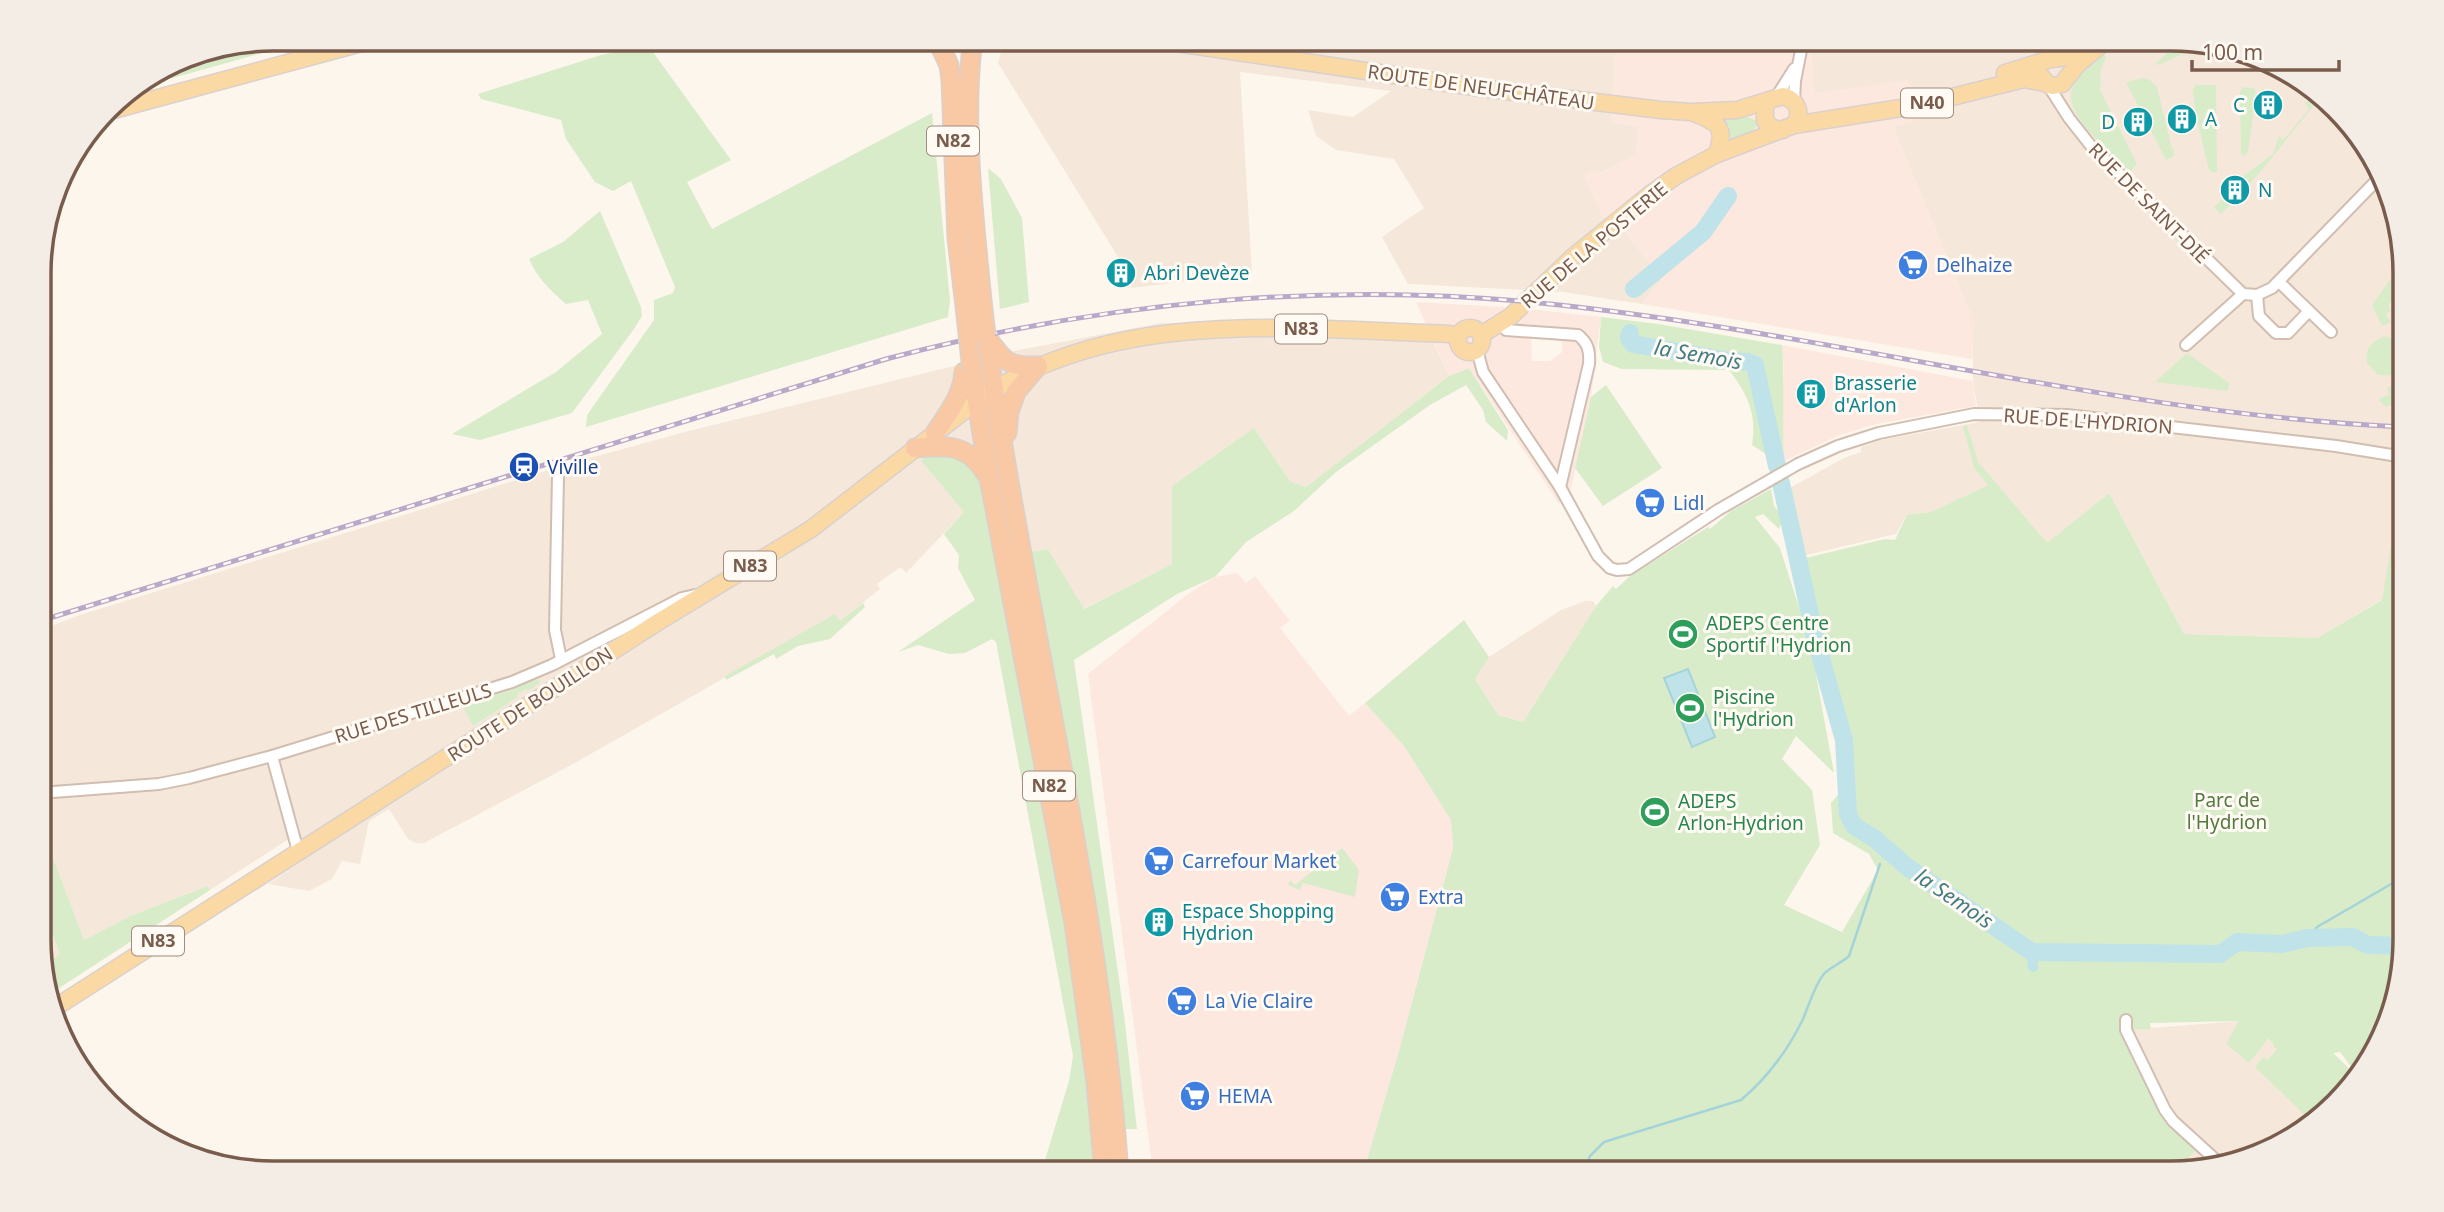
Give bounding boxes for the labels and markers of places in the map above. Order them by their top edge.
building icon: C [2251,88,2285,122]
place label: C [2233,92,2245,118]
building icon: A [2165,102,2199,136]
building icon: D [2121,105,2155,139]
place label: A [2205,106,2218,132]
place label: D [2101,109,2115,135]
building icon: N [2218,173,2252,207]
place label: N [2258,177,2272,203]
supermarket icon: Delhaize [1896,248,1930,282]
place label: Delhaize [1936,252,2012,278]
building icon: Abri Devèze [1104,256,1138,290]
place label: Abri Devèze [1144,260,1250,286]
place label: Brasserie d'Arlon [1834,370,1917,418]
building icon: Brasserie d'Arlon [1794,377,1828,411]
station icon: Viville [507,450,541,484]
place label: Viville [547,454,598,480]
supermarket icon: Lidl [1633,486,1667,520]
place label: Lidl [1673,490,1704,516]
place label: ADEPS Centre Sportif l'Hydrion [1706,610,1851,658]
sports icon: ADEPS Centre Sportif l'Hydrion [1666,617,1700,651]
place label: Piscine l'Hydrion [1713,684,1794,732]
sports icon: Piscine l'Hydrion [1673,691,1707,725]
place label: ADEPS Arlon-Hydrion [1678,788,1804,836]
sports icon: ADEPS Arlon-Hydrion [1638,795,1672,829]
supermarket icon: Carrefour Market [1142,844,1176,878]
place label: Carrefour Market [1182,848,1337,874]
supermarket icon: Extra [1378,880,1412,914]
place label: Extra [1418,884,1464,910]
place label: Espace Shopping Hydrion [1182,898,1334,946]
building icon: Espace Shopping Hydrion [1142,905,1176,939]
supermarket icon: La Vie Claire [1165,984,1199,1018]
place label: La Vie Claire [1205,988,1313,1014]
supermarket icon: HEMA [1178,1079,1212,1113]
place label: HEMA [1218,1083,1273,1109]

